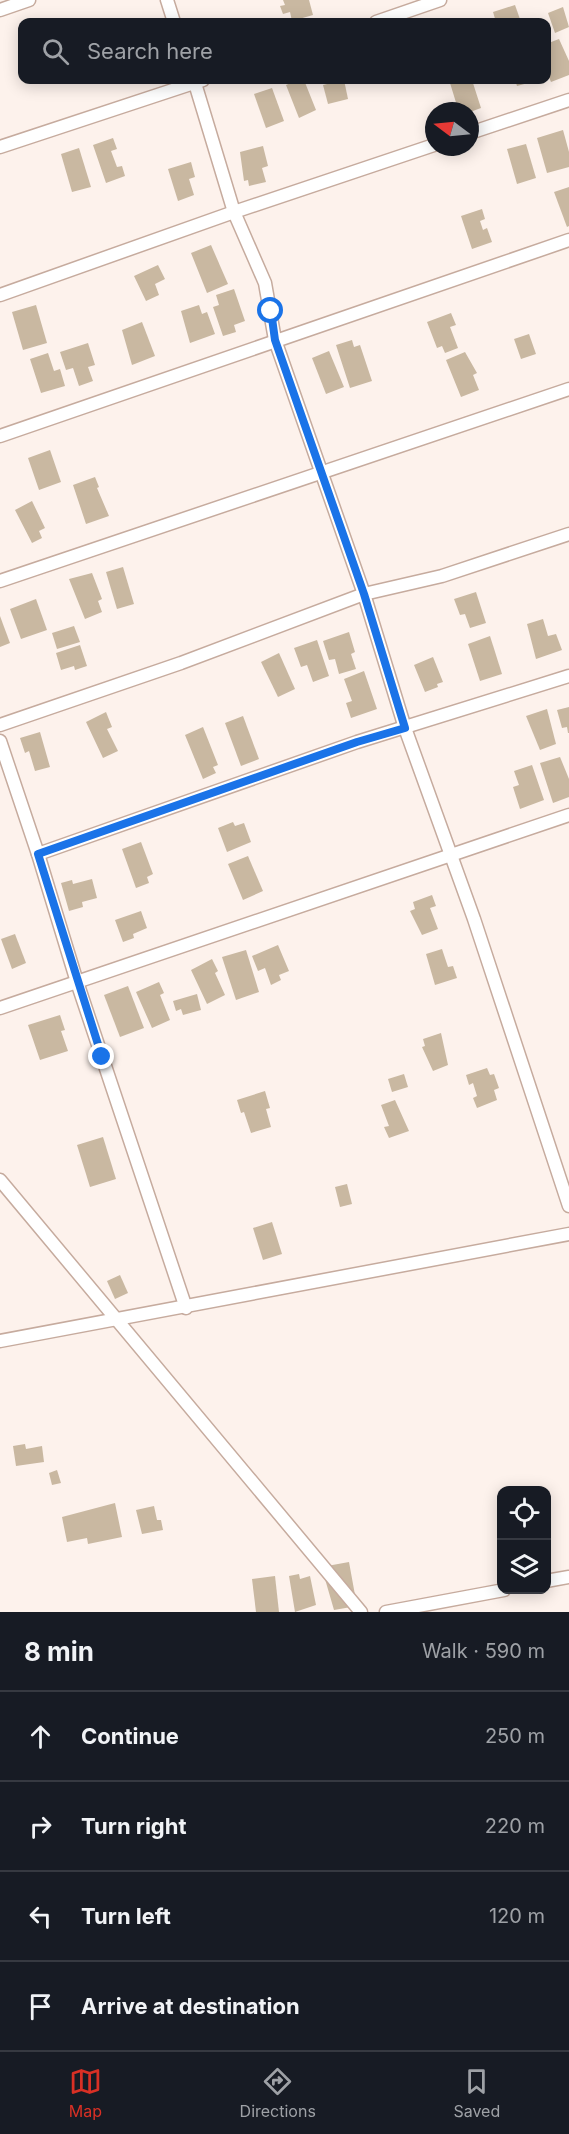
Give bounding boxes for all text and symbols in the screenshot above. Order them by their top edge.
search box [18,18,551,84]
icon: search [39,35,72,68]
text: Search here [87,38,213,64]
north arrow [425,102,479,156]
route start [257,297,283,323]
route end [88,1043,114,1069]
map controls [497,1486,551,1594]
button: locate [497,1486,551,1540]
button: layers [497,1540,551,1594]
text: 8 min [24,1636,94,1667]
text: Walk · 590 m [422,1639,545,1663]
icon: ahead [24,1720,57,1753]
text: Continue [81,1723,179,1749]
text: 250 m [485,1724,545,1748]
icon: right [24,1810,57,1843]
text: Turn right [81,1813,187,1839]
text: 220 m [485,1814,545,1838]
icon: left [24,1900,57,1933]
text: Turn left [81,1903,171,1929]
text: 120 m [489,1904,545,1928]
icon: arrive [24,1990,57,2023]
text: Arrive at destination [81,1993,300,2019]
tab: Map [69,2065,102,2121]
tab: Directions [240,2065,316,2121]
tab: Saved [453,2065,500,2121]

